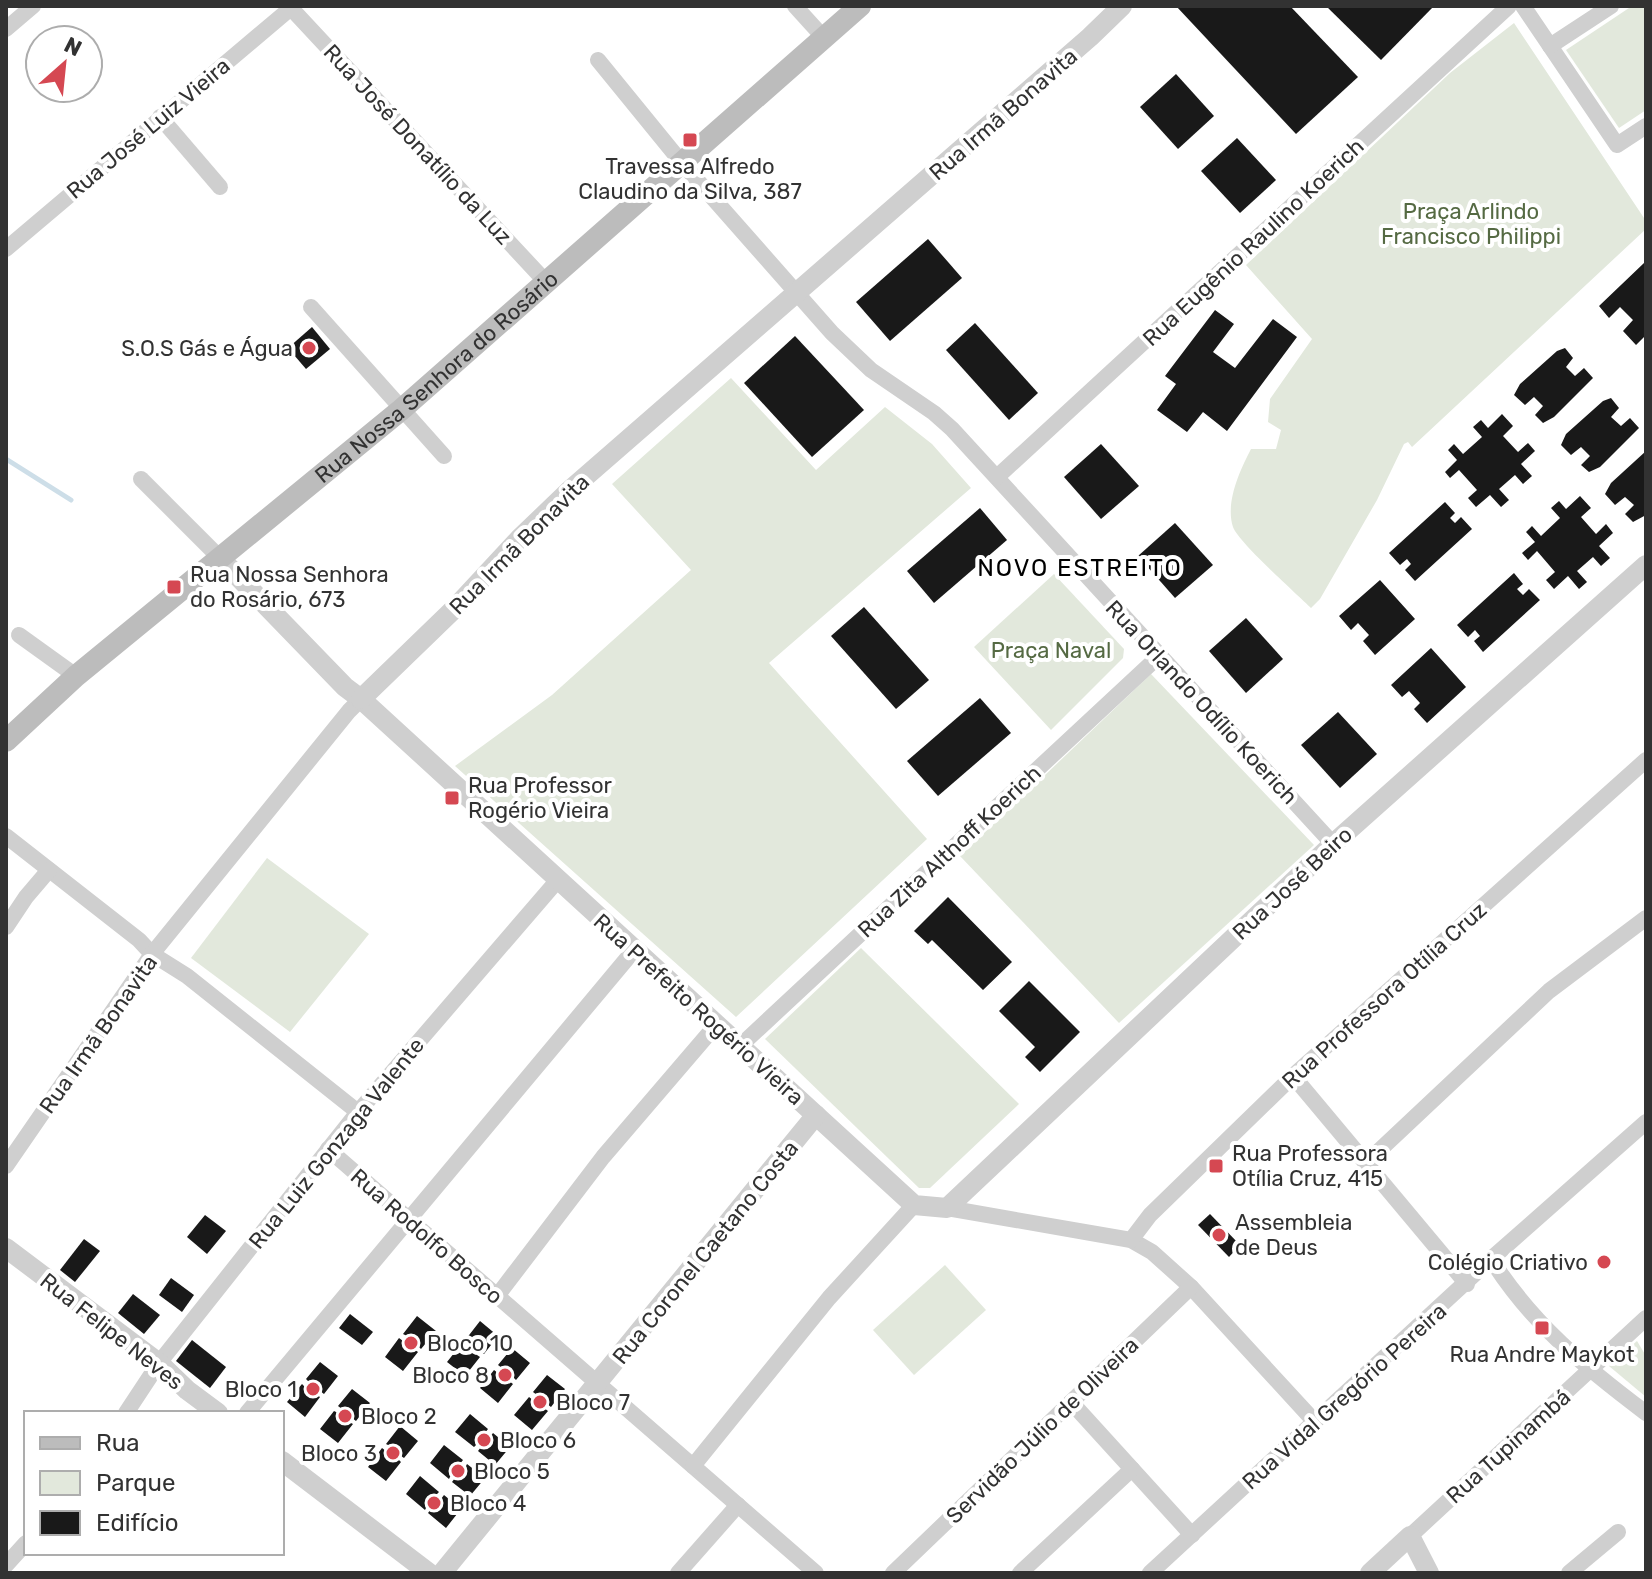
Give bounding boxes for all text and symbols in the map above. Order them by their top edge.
north arrow [24,24,104,104]
text: N [60,31,86,62]
street label: Rua José Donatílio da Luz [318,39,517,250]
street label: Rua Irmã Bonavita [924,43,1083,186]
street label: Rua José Luiz Vieira [61,52,235,205]
marker: Travessa Alfredo Claudino da Silva, 387 [681,131,699,149]
street label: Rua Eugênio Raulino Koerich [1137,133,1369,352]
place label: Travessa Alfredo Claudino da Silva, 387 [578,153,802,205]
park label: Praça Arlindo Francisco Philippi [1381,198,1561,250]
street label: Rua Nossa Senhora do Rosário [309,265,564,489]
place label: S.O.S Gás e Água [121,335,293,362]
marker: S.O.S Gás e Água [300,339,318,357]
street label: Rua Irmã Bonavita [444,469,595,620]
district label: NOVO ESTREITO [977,554,1183,582]
place label: Rua Nossa Senhora do Rosário, 673 [190,561,389,613]
marker: Rua Nossa Senhora do Rosário, 673 [165,578,183,596]
street label: Rua Orlando Odílio Koerich [1100,595,1303,810]
park label: Praça Naval [991,637,1111,664]
street label: Rua Zita Althoff Koerich [852,759,1047,943]
place label: Rua Professor Rogério Vieira [468,772,613,824]
marker: Rua Professor Rogério Vieira [443,789,461,807]
street label: Rua José Beiro [1227,821,1358,946]
street label: Rua Professora Otília Cruz [1277,896,1492,1094]
street label: Rua Prefeito Rogério Vieira [588,908,809,1111]
street label: Rua Irmã Bonavita [34,950,163,1119]
street label: Rua Luiz Gonzaga Valente [243,1032,430,1254]
street label: Rua Coronel Caetano Costa [607,1135,804,1370]
place label: Rua Professora Otília Cruz, 415 [1232,1140,1388,1192]
marker: Rua Professora Otília Cruz, 415 [1207,1157,1225,1175]
street label: Rua Rodolfo Bosco [345,1163,508,1310]
place label: Assembleia de Deus [1235,1209,1352,1261]
marker: Assembleia de Deus [1210,1226,1228,1244]
place label: Colégio Criativo [1428,1249,1588,1276]
marker: Colégio Criativo [1595,1253,1613,1271]
street label: Rua Felipe Neves [35,1267,189,1396]
street label: Rua Vidal Gregório Pereira [1237,1297,1452,1495]
marker: Rua Andre Maykot [1533,1319,1551,1337]
place label: Bloco 10 [427,1330,513,1357]
street label: Servidão Júlio de Oliveira [941,1331,1144,1529]
marker: Bloco 10 [402,1334,420,1352]
place label: Rua Andre Maykot [1449,1341,1635,1368]
place label: Bloco 8 [412,1362,489,1389]
marker: Bloco 8 [496,1366,514,1384]
place label: Bloco 1 [225,1376,297,1403]
marker: Bloco 1 [304,1380,322,1398]
street label: Rua Tupinambá [1441,1384,1576,1509]
place label: Bloco 7 [556,1389,630,1416]
marker: Bloco 7 [531,1393,549,1411]
place label: Bloco 2 [361,1403,437,1430]
marker: Bloco 2 [336,1407,354,1425]
legend [24,1411,284,1555]
place label: Bloco 6 [500,1427,576,1454]
text: Rua [96,1429,139,1457]
marker: Bloco 6 [475,1431,493,1449]
place label: Bloco 3 [301,1440,377,1467]
marker: Bloco 3 [384,1444,402,1462]
place label: Bloco 5 [474,1458,550,1485]
marker: Bloco 5 [449,1462,467,1480]
text: Parque [96,1469,175,1497]
place label: Bloco 4 [450,1490,527,1517]
marker: Bloco 4 [425,1494,443,1512]
text: Edifício [96,1509,179,1537]

